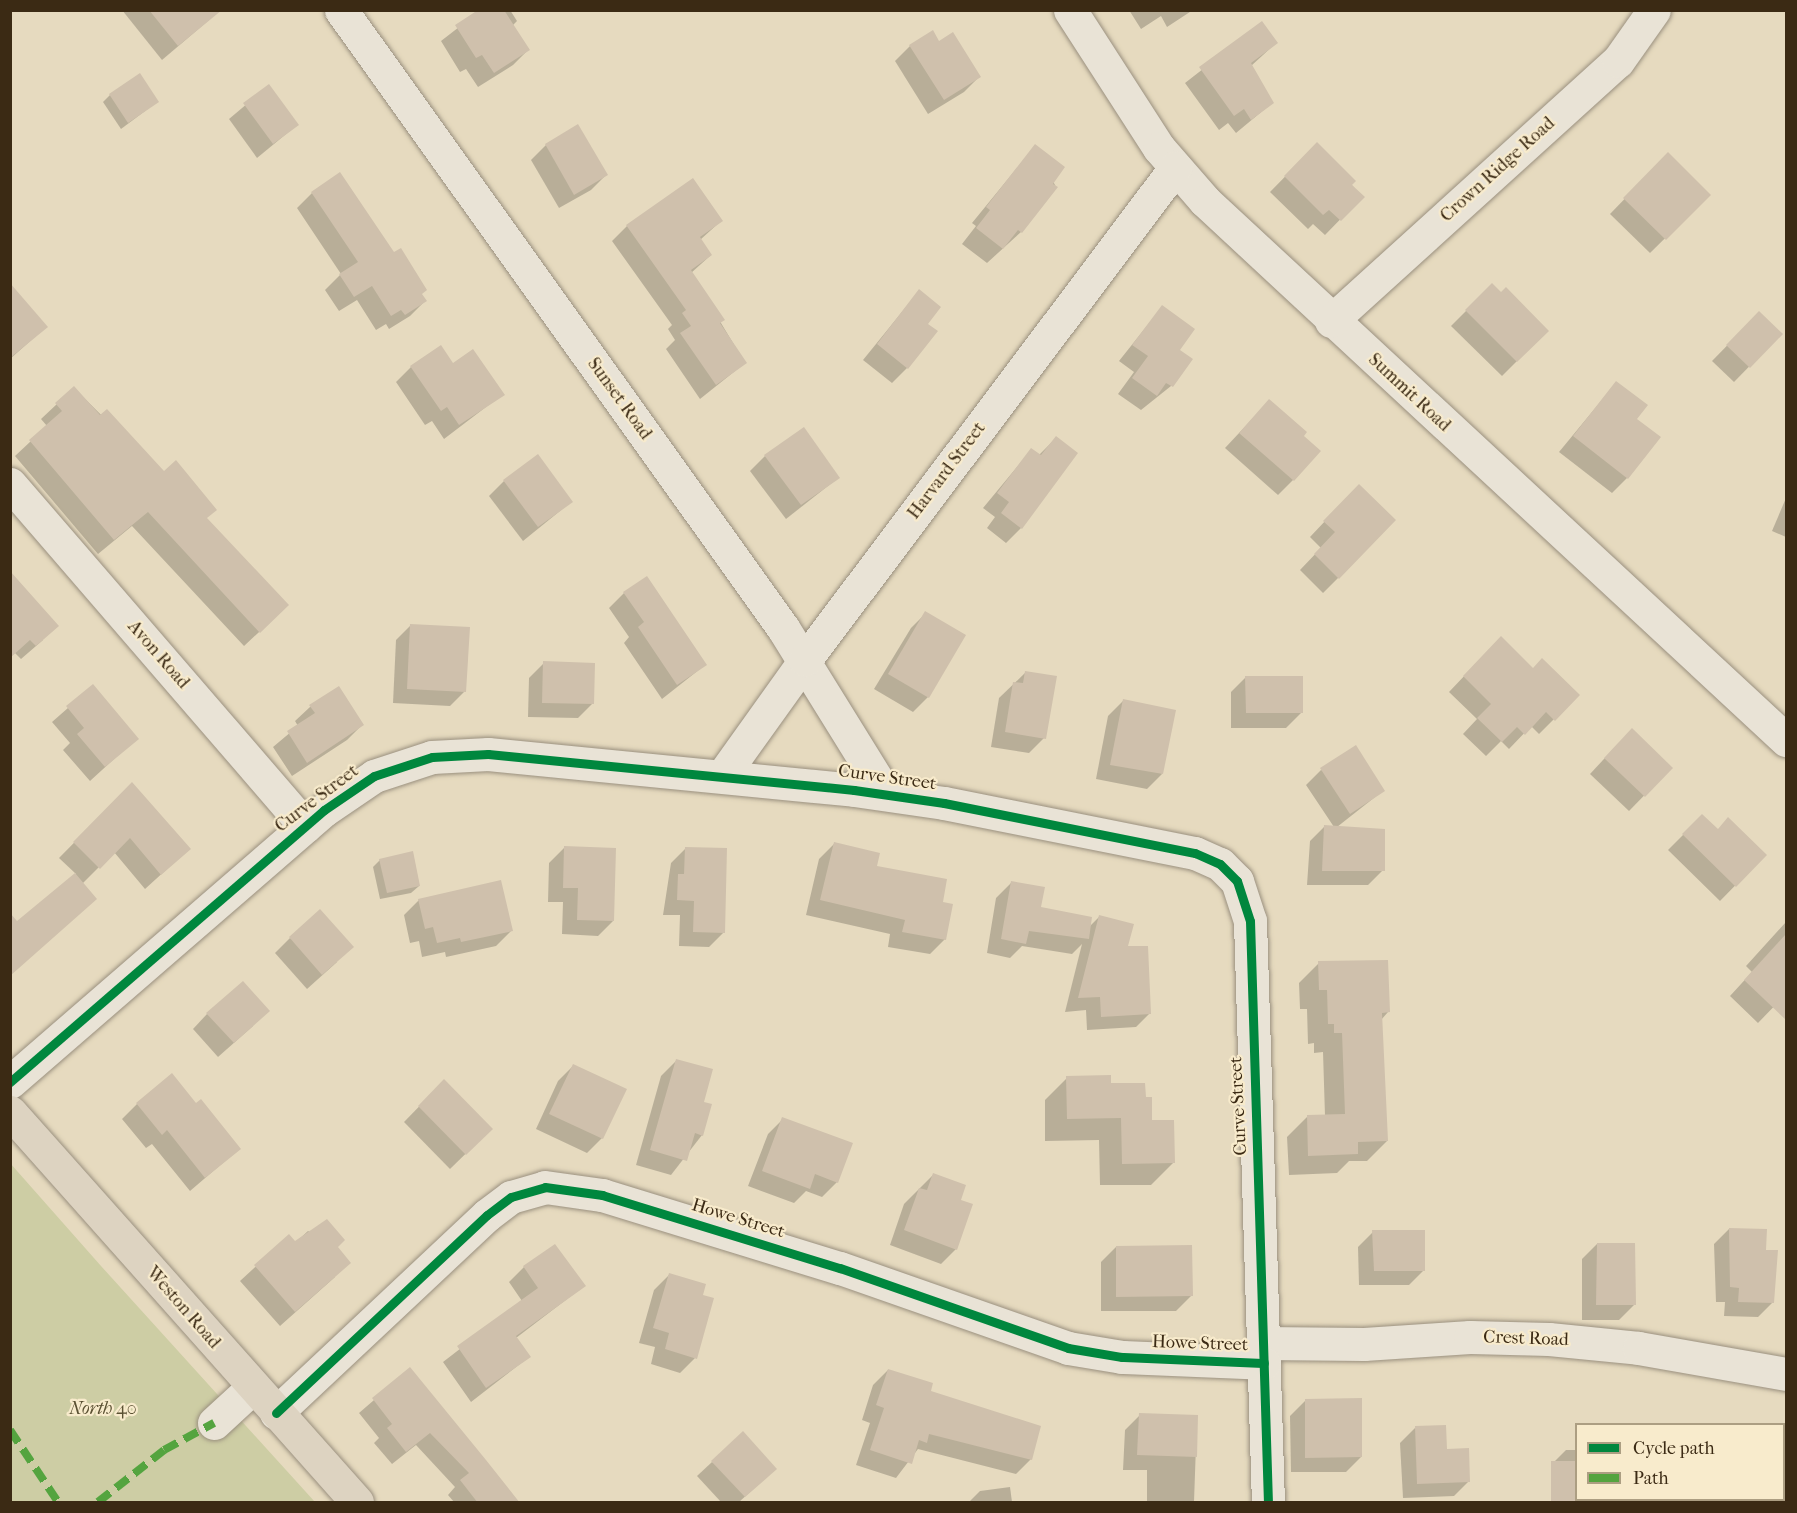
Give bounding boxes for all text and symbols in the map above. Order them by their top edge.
street label: Crown Ridge Road [1436,113,1560,227]
street label: Summit Road [1363,349,1455,437]
street label: Sunset Road [582,354,656,444]
street label: Harvard Street [903,418,991,524]
street label: Avon Road [123,616,193,694]
street label: Curve Street [837,760,937,796]
street label: Curve Street [271,761,363,837]
street label: Curve Street [1226,1056,1252,1156]
street label: Howe Street [689,1195,787,1243]
street label: Weston Road [141,1262,225,1354]
street label: Crest Road [1483,1327,1569,1351]
street label: Howe Street [1152,1332,1248,1356]
park label: North 40 [69,1398,137,1420]
legend [1575,1423,1785,1501]
text: Cycle path [1633,1438,1714,1459]
text: Path [1633,1468,1669,1489]

